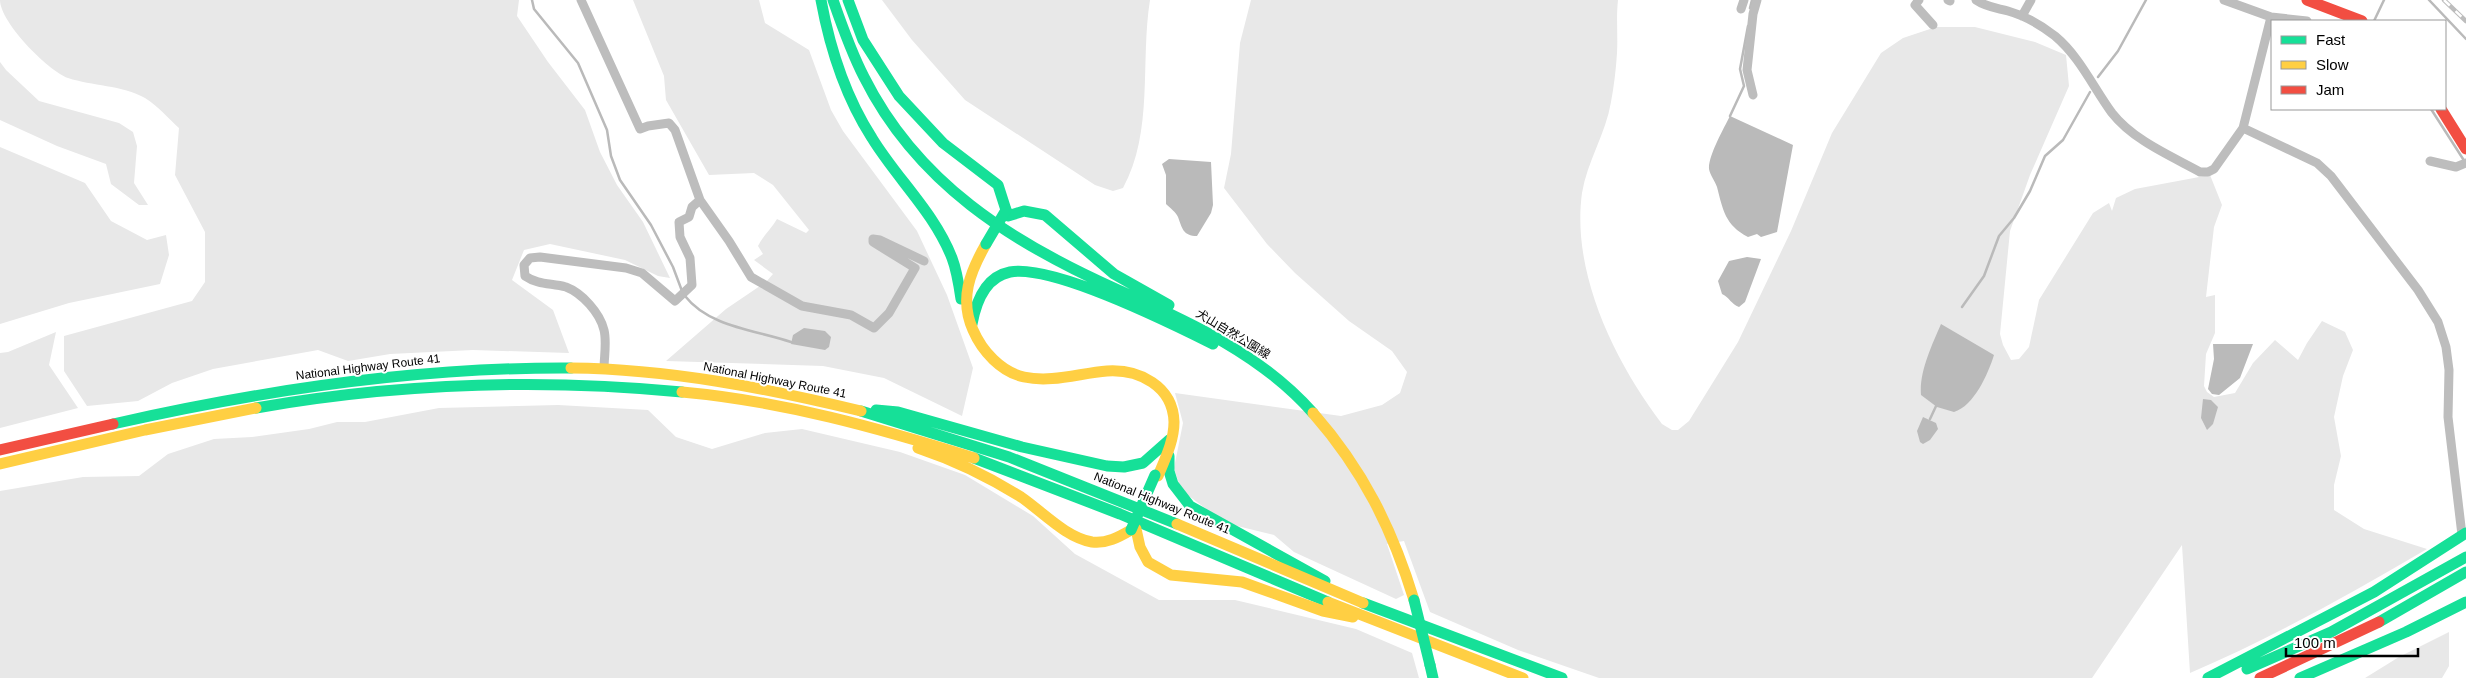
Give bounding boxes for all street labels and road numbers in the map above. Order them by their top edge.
street label: 犬山自然公園線 [1193,306,1273,362]
street label: National Highway Route 41 [295,351,441,383]
street label: National Highway Route 41 [702,359,848,401]
street label: National Highway Route 41 [1092,469,1232,537]

